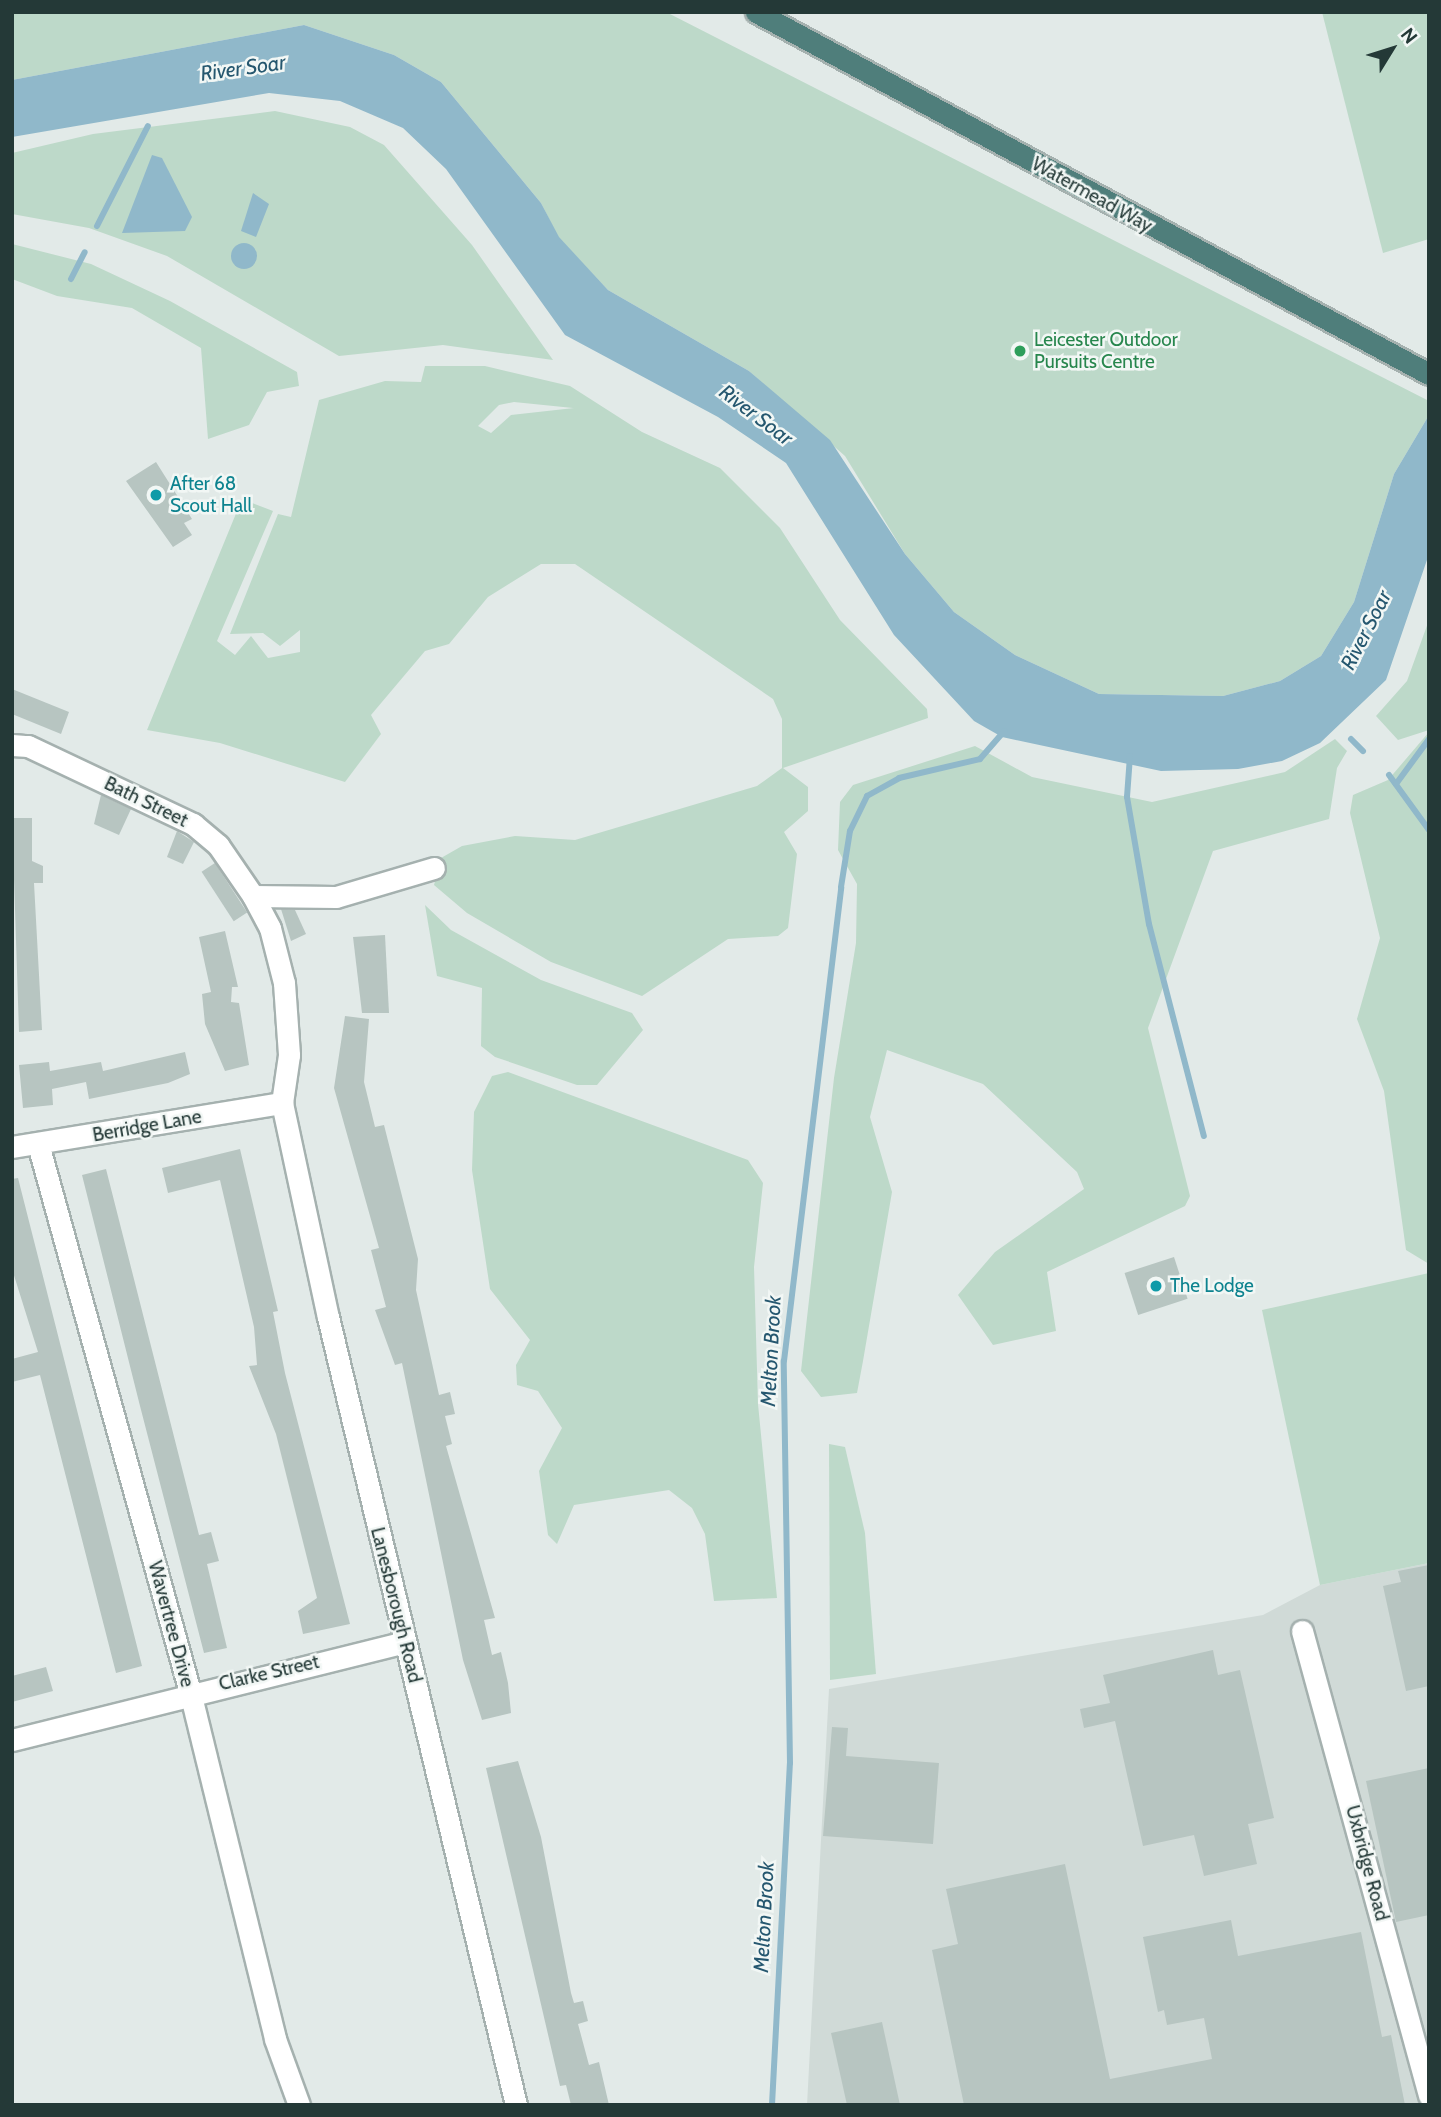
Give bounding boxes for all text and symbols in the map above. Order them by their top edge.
north arrow [1357,14,1427,84]
text: N [1396,23,1422,48]
water label: River Soar [199,50,287,86]
street label: Watermead Way [1028,153,1156,237]
place label: Leicester Outdoor Pursuits Centre [1034,329,1178,373]
marker: Leicester Outdoor Pursuits Centre [1012,343,1028,359]
water label: River Soar [714,379,798,451]
place label: After 68 Scout Hall [170,473,252,517]
marker: After 68 Scout Hall [148,487,164,503]
water label: River Soar [1335,586,1397,674]
street label: Bath Street [101,772,191,832]
street label: Berridge Lane [91,1105,203,1147]
place label: The Lodge [1170,1275,1254,1297]
marker: The Lodge [1148,1278,1164,1294]
water label: Melton Brook [756,1295,786,1407]
street label: Lanesborough Road [366,1525,426,1685]
street label: Wavertree Drive [143,1559,199,1689]
street label: Clarke Street [217,1650,321,1696]
street label: Uxbridge Road [1341,1803,1393,1923]
water label: Melton Brook [749,1861,779,1973]

